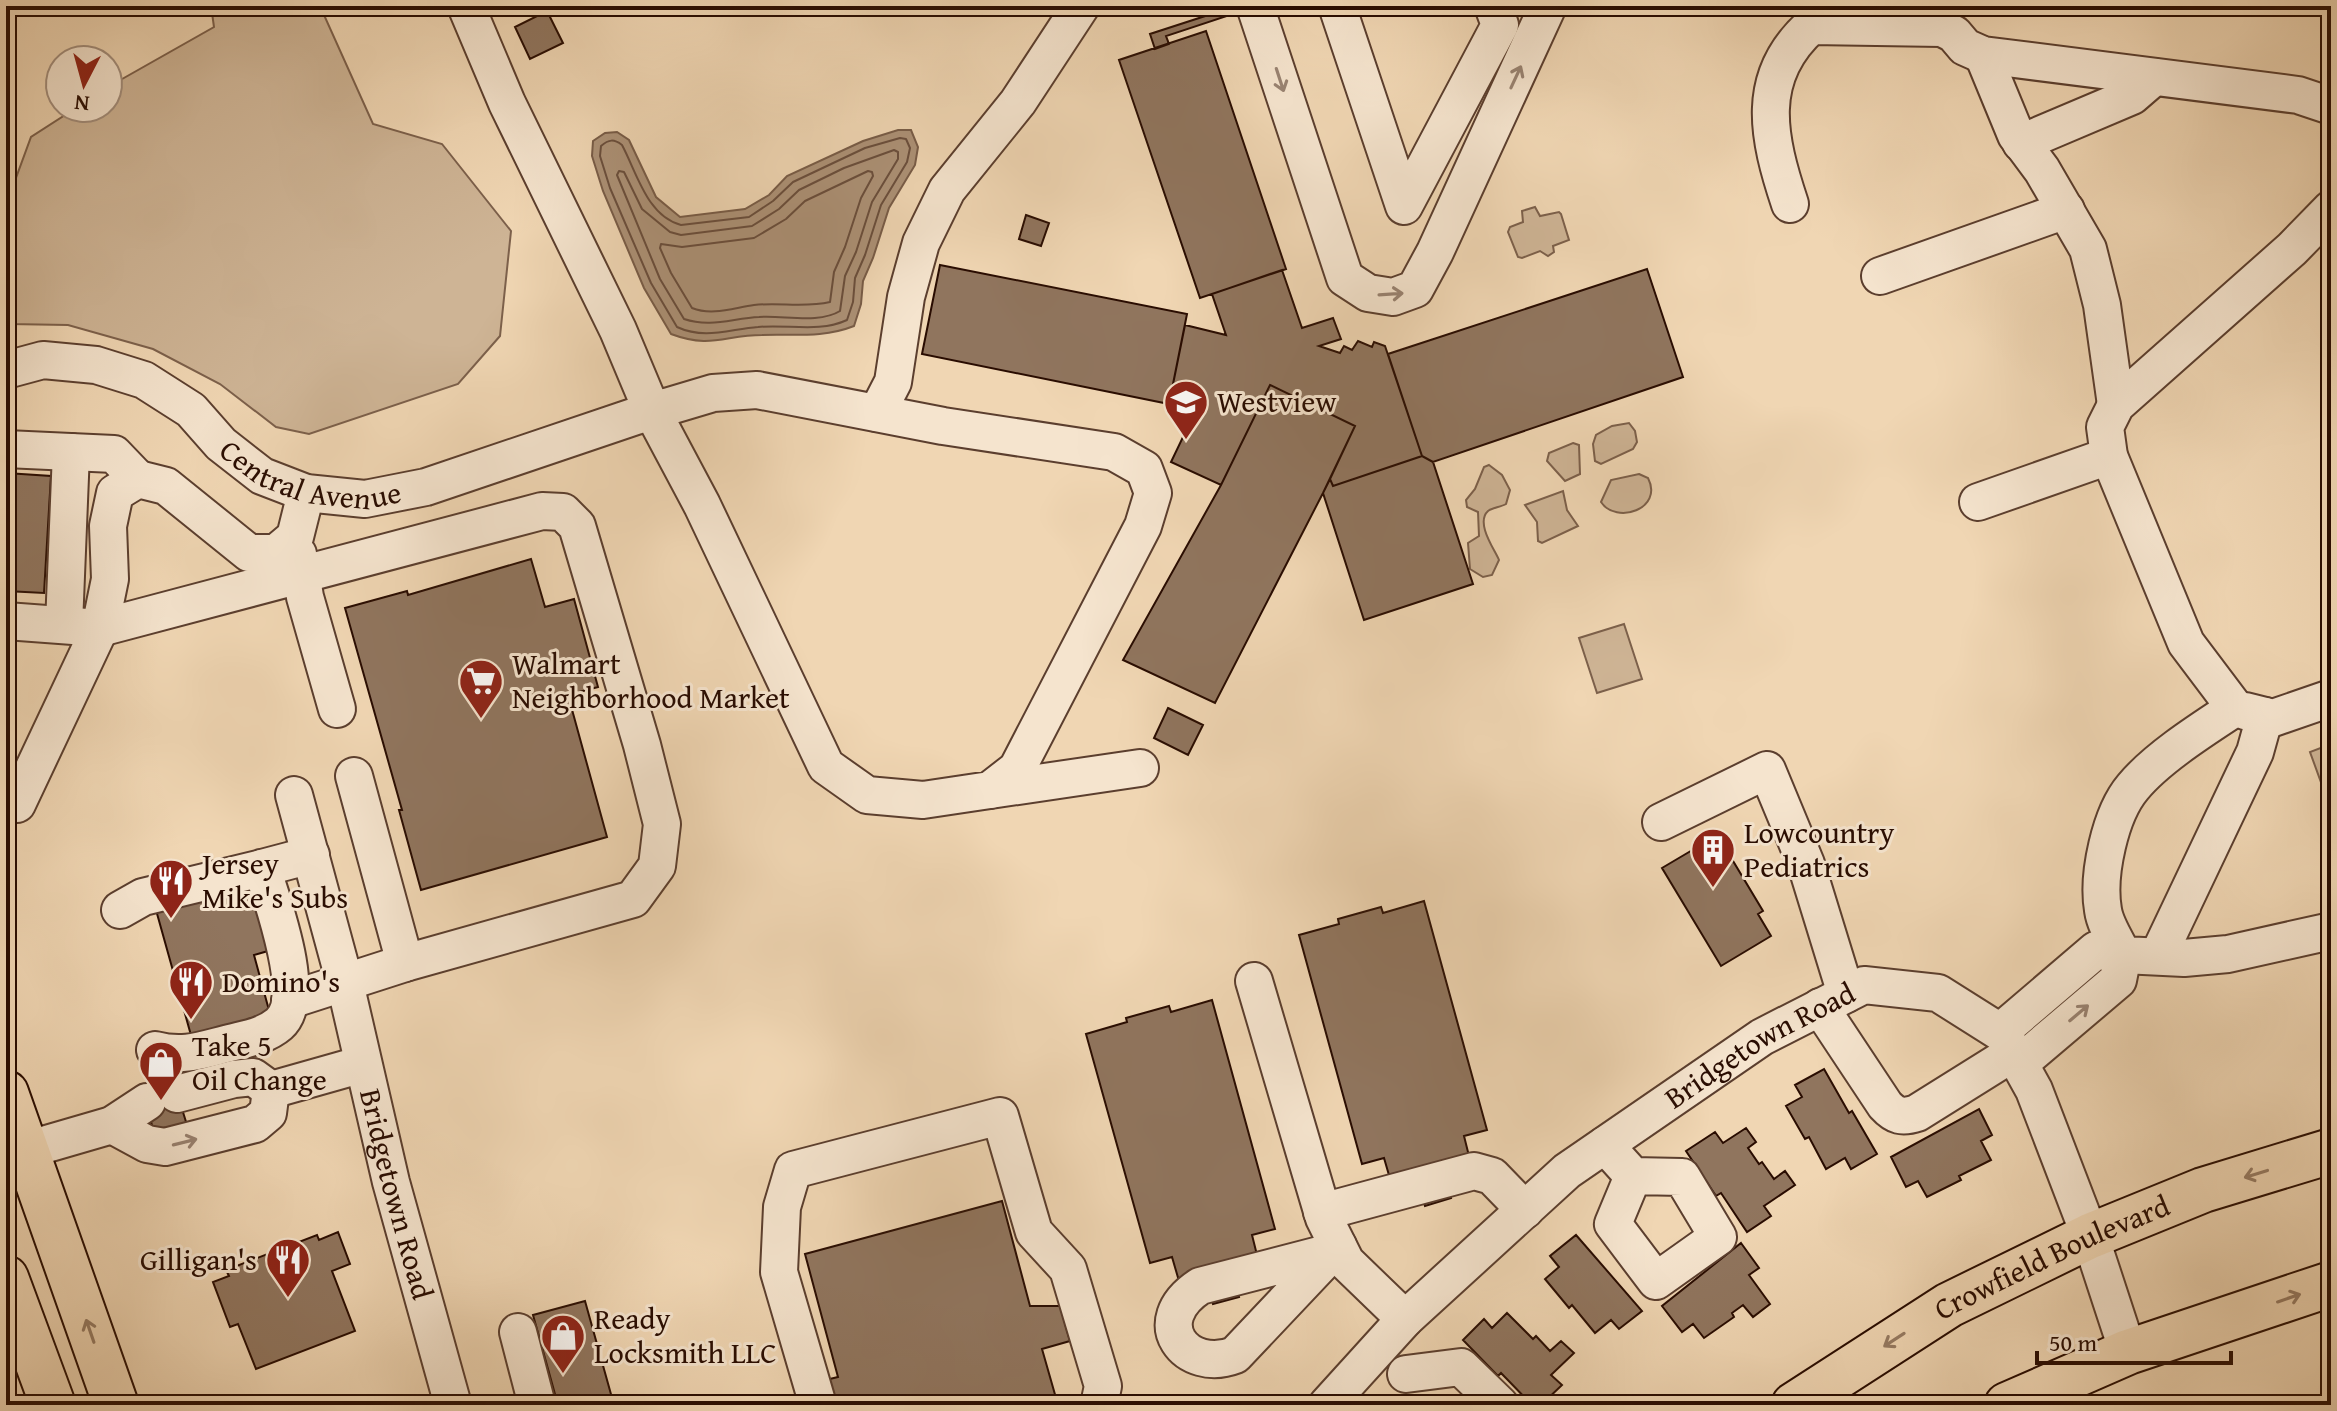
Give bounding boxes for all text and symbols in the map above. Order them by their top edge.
north arrow [44,44,124,124]
one-way arrow [1509,65,1524,89]
one-way arrow [1274,67,1289,92]
text: N [73,87,91,121]
one-way arrow [1378,286,1404,301]
school or university icon: Westview [1162,378,1210,441]
place label: Westview [1217,379,1337,423]
street label: Central Avenue [211,428,405,521]
place label: Walmart Neighborhood Market [512,641,790,719]
supermarket icon: Walmart Neighborhood Market [457,657,505,720]
place label: Lowcountry Pediatrics [1744,810,1894,888]
building icon: Lowcountry Pediatrics [1689,826,1737,889]
place label: Jersey Mike's Subs [198,841,348,919]
restaurant icon: Jersey Mike's Subs [147,857,195,920]
restaurant icon: Domino's [167,958,215,1021]
place label: Domino's [222,959,340,1003]
street label: Bridgetown Road [1655,970,1862,1119]
one-way arrow [2068,1004,2089,1022]
place label: Take 5 Oil Change [192,1023,327,1101]
shop icon: Take 5 Oil Change [137,1039,185,1102]
street label: Bridgetown Road [349,1084,446,1304]
one-way arrow [171,1133,197,1148]
one-way arrow [2244,1167,2270,1182]
street label: Crowfield Boulevard [1925,1183,2176,1330]
restaurant icon: Gilligan's [264,1236,312,1299]
place label: Gilligan's [140,1237,257,1281]
one-way arrow [2276,1289,2301,1304]
place label: Ready Locksmith LLC [594,1296,776,1374]
shop icon: Ready Locksmith LLC [539,1312,587,1375]
scale bar [2037,1315,2231,1365]
one-way arrow [82,1319,97,1344]
text: 50 m [2049,1325,2097,1360]
one-way arrow [1883,1333,1906,1349]

